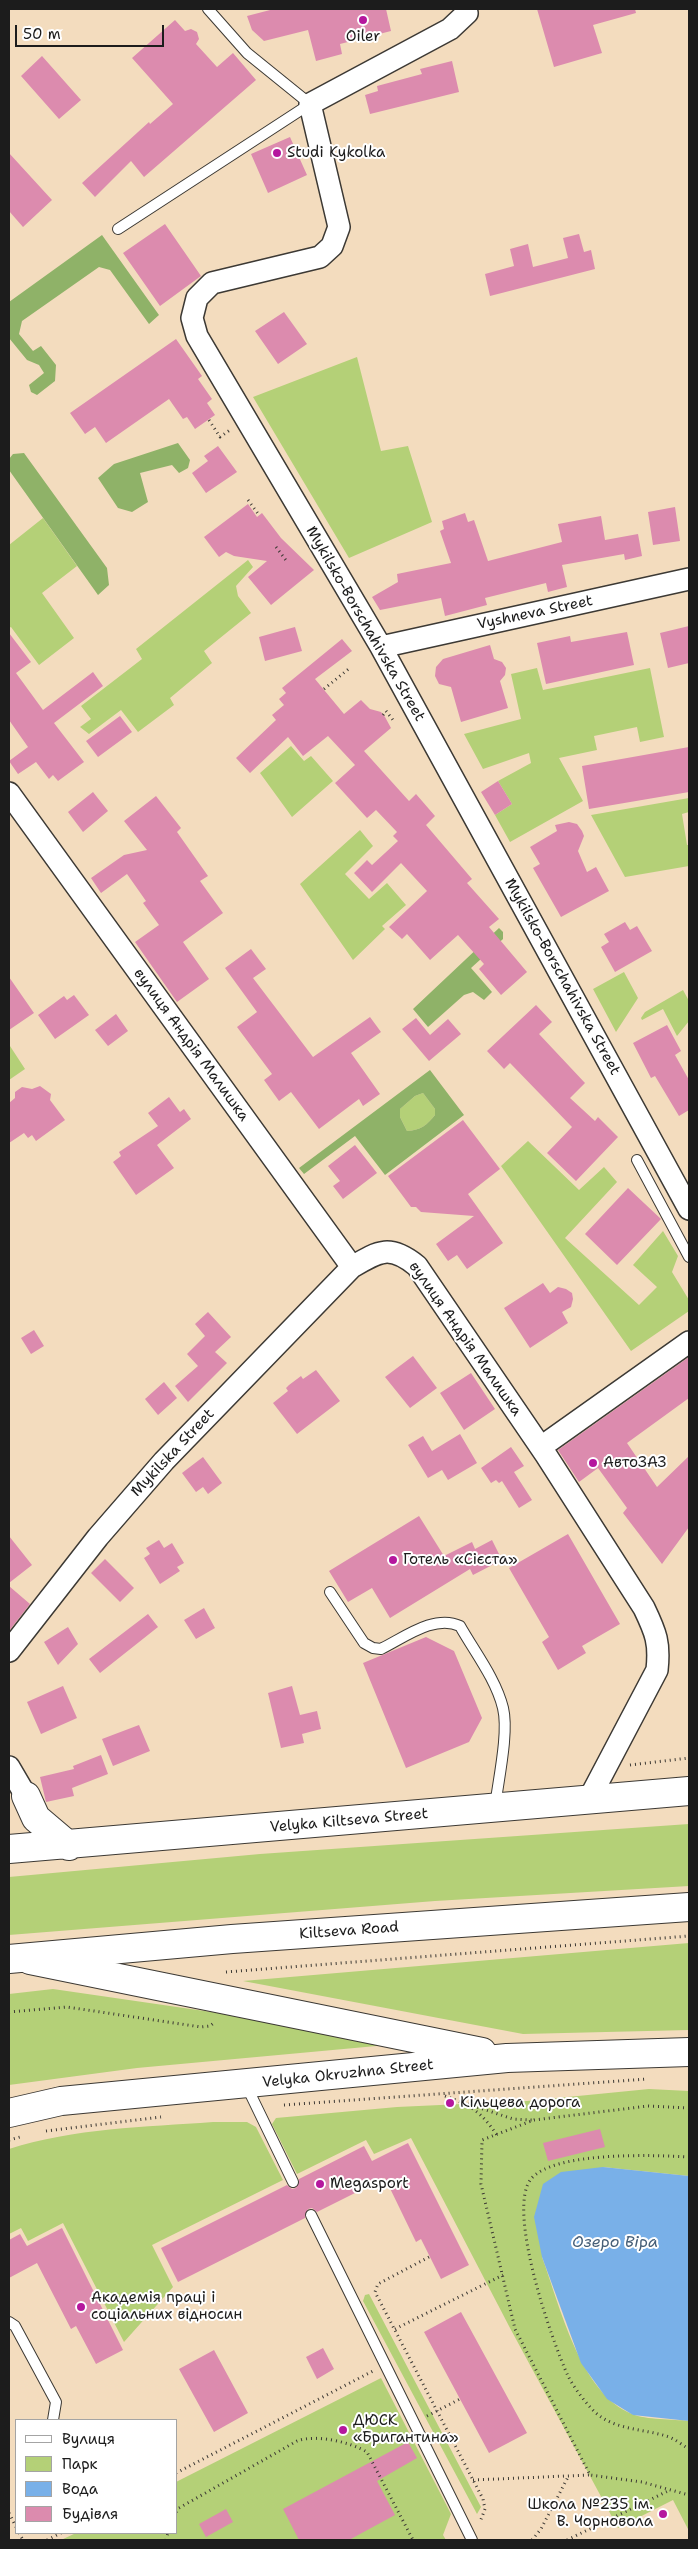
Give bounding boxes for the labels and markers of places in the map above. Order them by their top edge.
marker: Oiler [357,14,369,26]
place label: Oiler [346,28,380,46]
place label: Studi Kykolka [287,144,385,162]
marker: Studi Kykolka [271,147,283,159]
place label: АвтоЗАЗ [603,1454,666,1472]
marker: АвтоЗАЗ [587,1457,599,1469]
place label: Готель «Сієста» [403,1551,517,1569]
marker: Готель «Сієста» [387,1554,399,1566]
place label: Кільцева дорога [460,2094,580,2112]
marker: Кільцева дорога [444,2097,456,2109]
place label: Megasport [330,2175,409,2193]
marker: Megasport [314,2178,326,2190]
place label: Академія праці і соціальних відносин [91,2289,242,2324]
marker: Академія праці і соціальних відносин [75,2301,87,2313]
place label: ДЮСК «Бригантина» [353,2412,459,2447]
marker: ДЮСК «Бригантина» [337,2424,349,2436]
place label: Школа №235 ім. В. Чорновола [528,2496,653,2531]
marker: Школа №235 ім. В. Чорновола [657,2508,669,2520]

